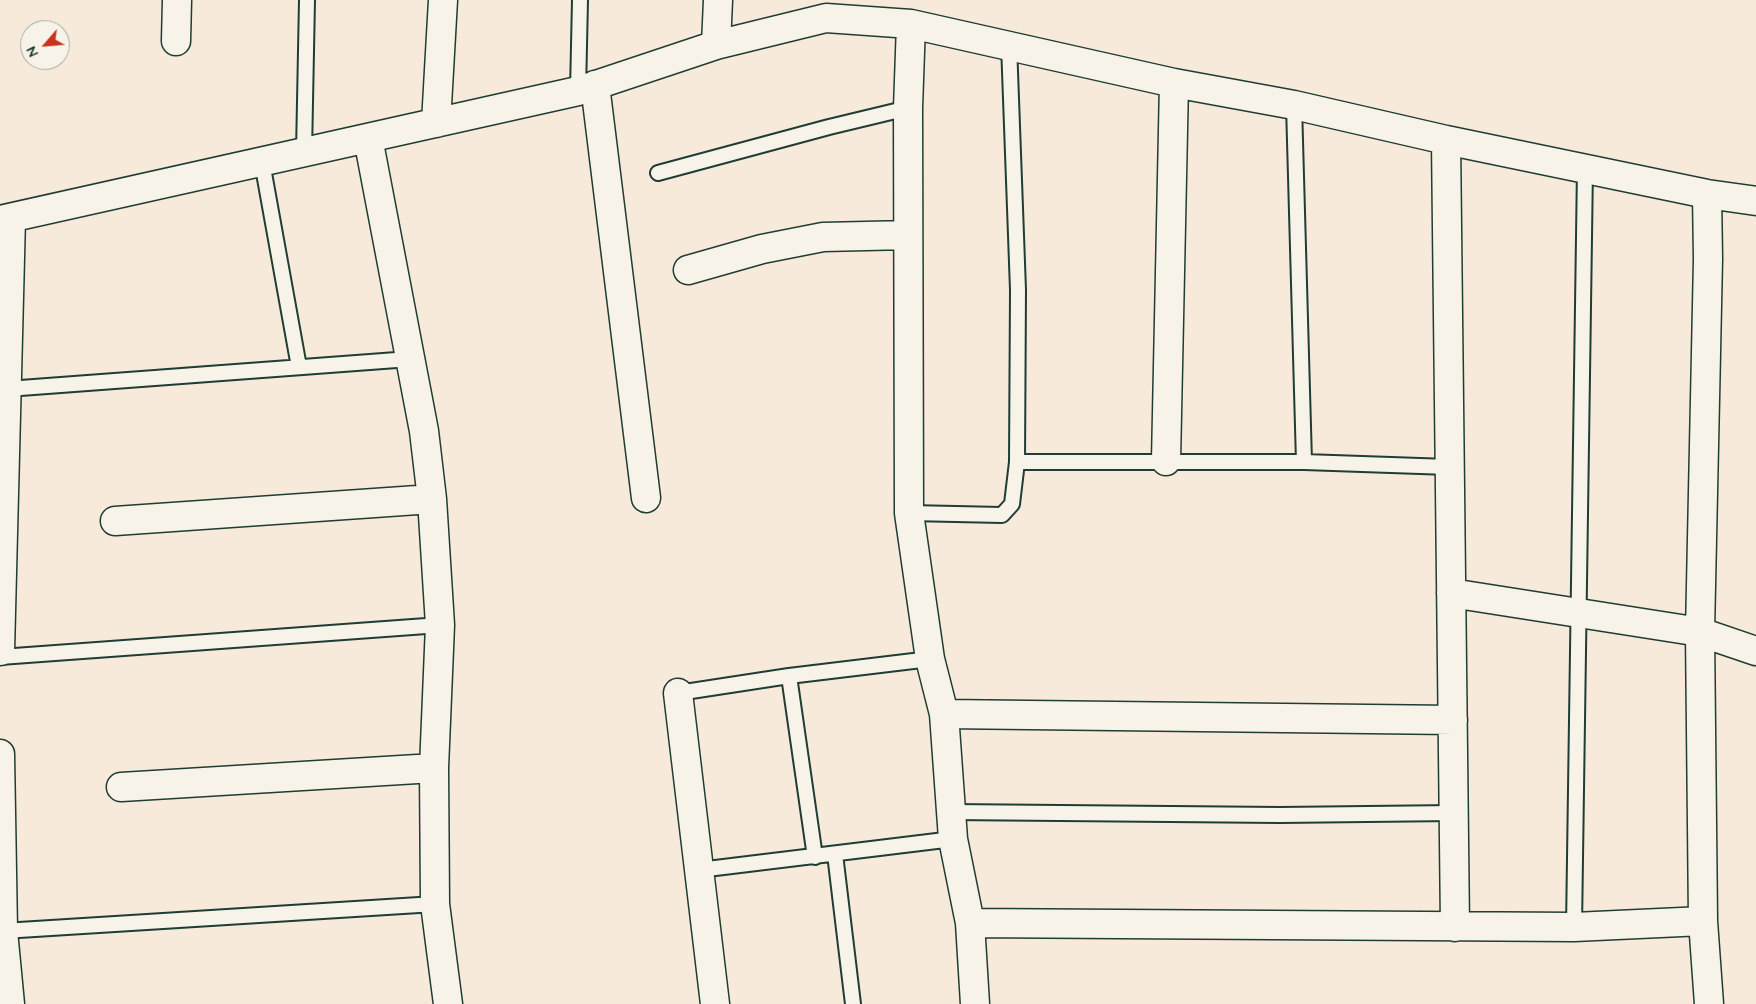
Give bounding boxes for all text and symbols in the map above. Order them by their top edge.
north arrow [20,20,70,70]
text: N [22,43,43,60]

